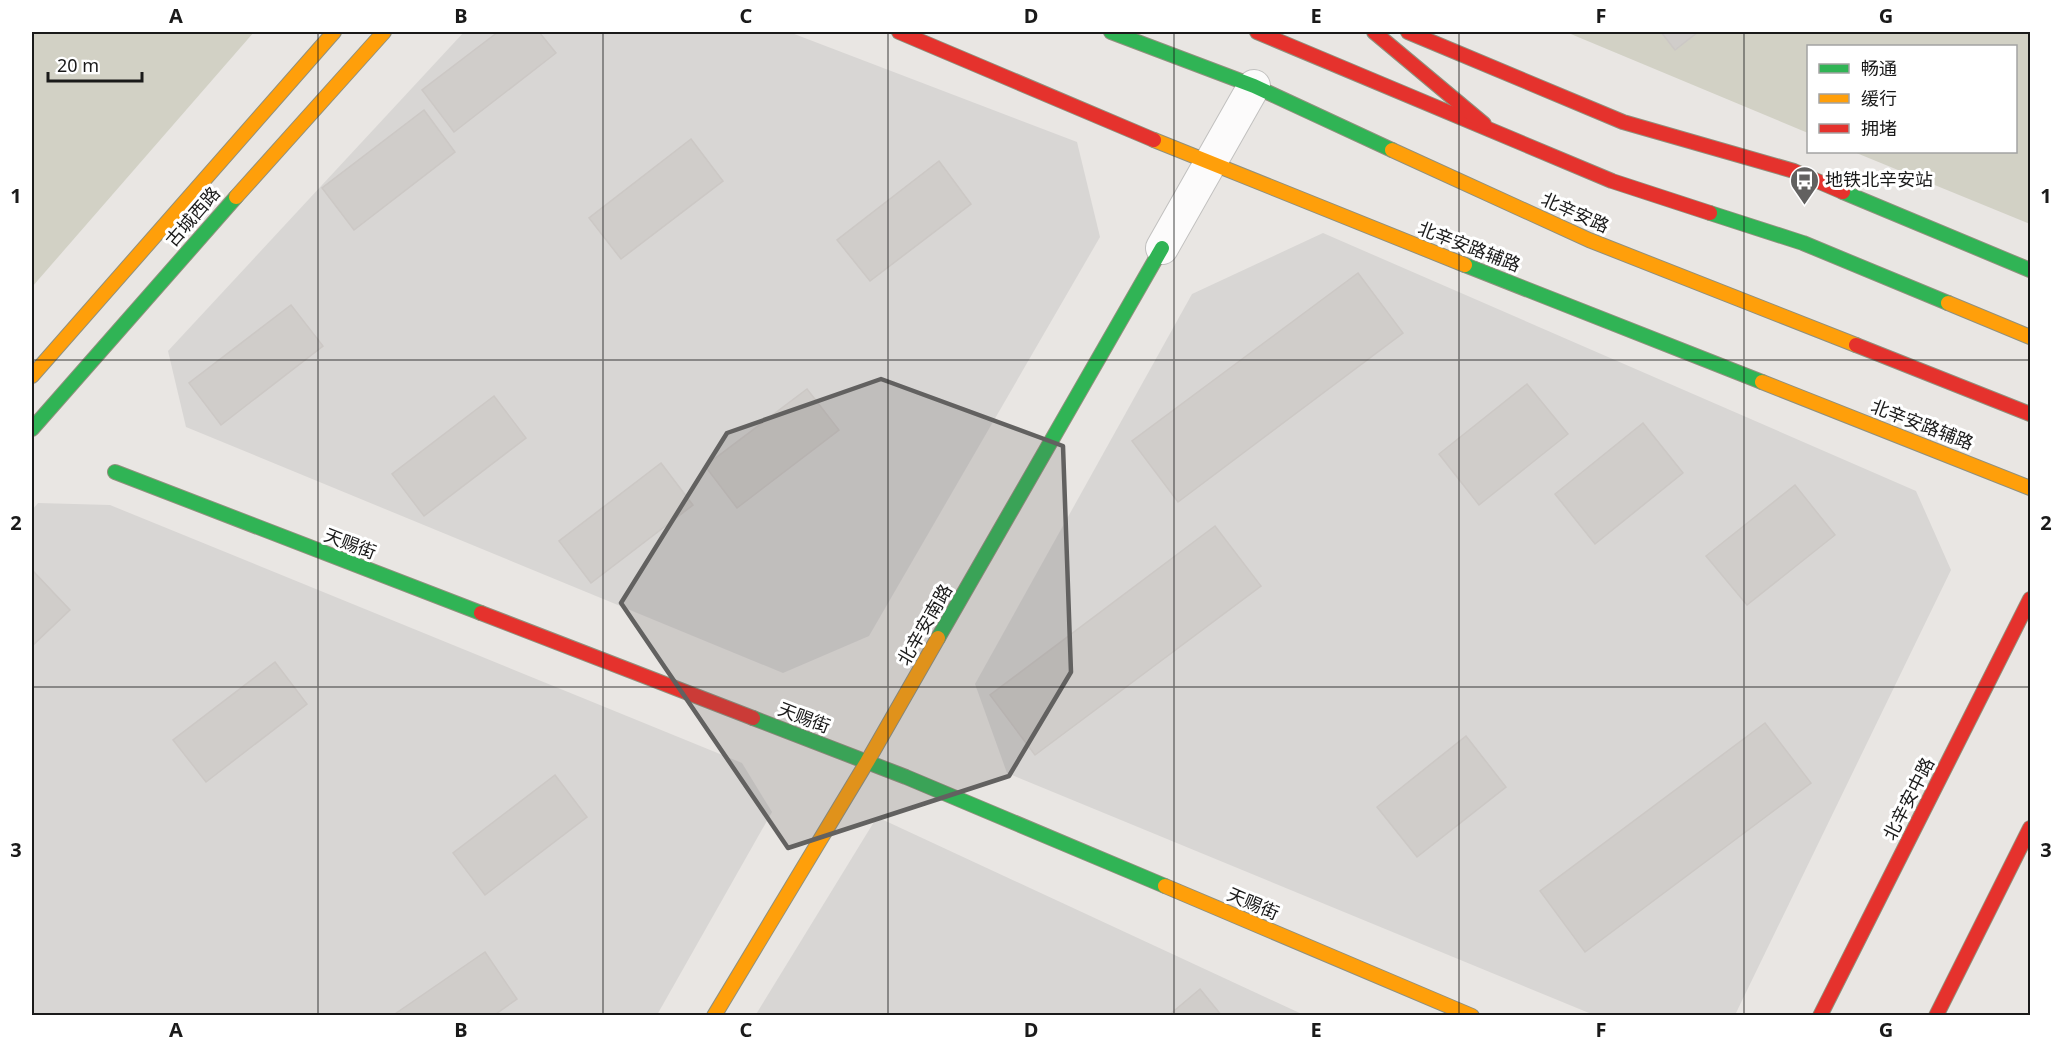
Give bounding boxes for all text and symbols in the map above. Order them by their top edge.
text: A [169,2,183,29]
text: B [454,2,468,29]
text: C [740,2,753,29]
text: D [1024,2,1038,29]
text: E [1310,2,1322,29]
text: F [1596,2,1606,29]
text: G [1879,2,1893,29]
scale bar [48,45,142,83]
legend [1807,45,2017,153]
text: 20 m [57,53,99,77]
text: 畅通 [1861,56,1897,80]
text: 缓行 [1861,86,1897,110]
text: 拥堵 [1861,116,1897,140]
bus stop icon: 地铁北辛安站 [1788,164,1820,206]
place label: 地铁北辛安站 [1825,167,1933,191]
street label: 古城西路 [160,181,225,251]
text: 1 [10,182,22,209]
text: 1 [2040,182,2052,209]
street label: 北辛安路 [1538,186,1613,238]
street label: 北辛安路辅路 [1415,216,1524,277]
street label: 北辛安路辅路 [1868,394,1977,455]
text: 2 [10,509,22,536]
text: 2 [2040,509,2052,536]
street label: 天赐街 [321,522,380,564]
street label: 北辛安南路 [891,580,957,669]
street label: 天赐街 [775,696,834,738]
street label: 北辛安中路 [1877,753,1939,844]
text: 3 [10,836,22,863]
text: 3 [2040,836,2052,863]
street label: 天赐街 [1224,881,1283,925]
text: A [169,1016,183,1043]
text: B [454,1016,468,1043]
text: C [740,1016,753,1043]
text: D [1024,1016,1038,1043]
text: E [1310,1016,1322,1043]
text: F [1596,1016,1606,1043]
text: G [1879,1016,1893,1043]

